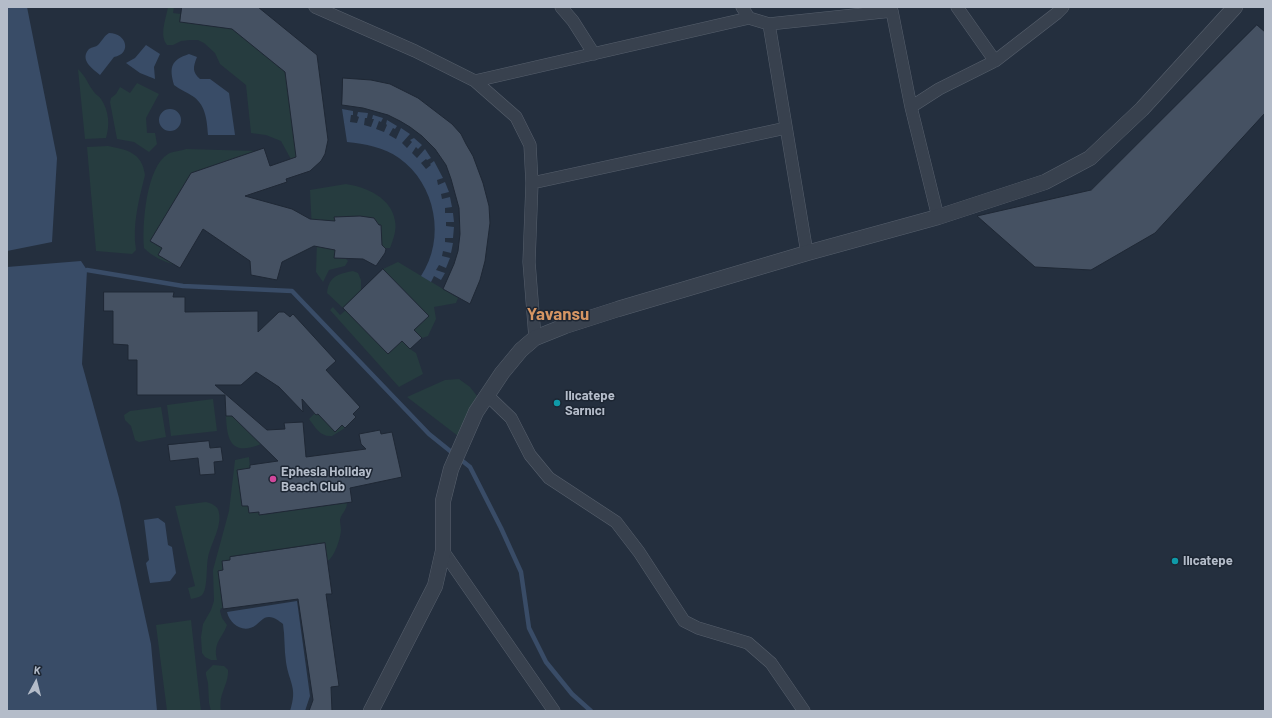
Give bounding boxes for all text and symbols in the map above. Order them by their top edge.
district label: Yavansu [527,304,589,324]
place label: Ilıcatepe Sarnıcı [565,388,615,419]
marker: Ilıcatepe Sarnıcı [552,398,562,408]
place label: Ephesia Holiday Beach Club [281,464,372,495]
marker: Ephesia Holiday Beach Club [268,474,278,484]
place label: Ilıcatepe [1183,553,1233,569]
marker: Ilıcatepe [1170,556,1180,566]
north arrow [16,662,56,702]
text: K [33,663,42,676]

